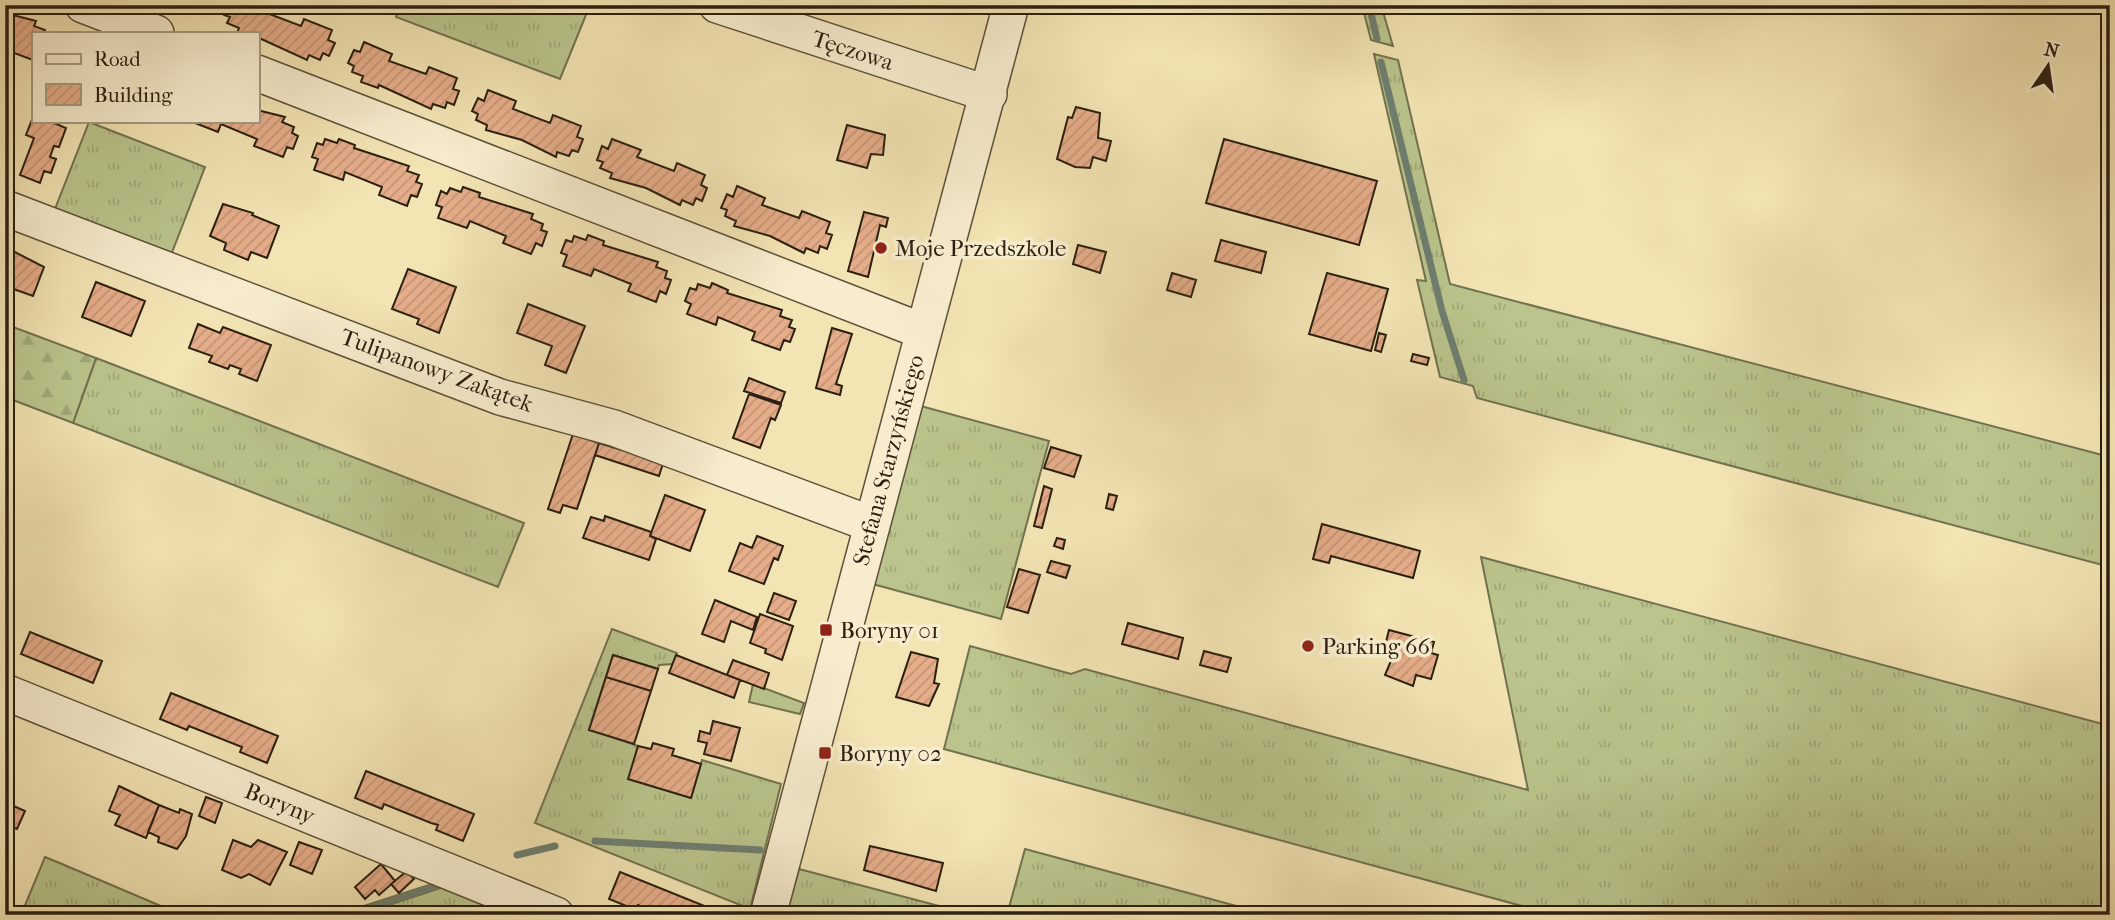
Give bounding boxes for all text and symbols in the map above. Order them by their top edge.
street label: Tęczowa [809,25,897,76]
legend [32,32,259,122]
north arrow [2014,32,2084,102]
text: N [2042,38,2062,63]
text: Road [94,47,141,71]
text: Building [94,83,173,107]
place label: Moje Przedszkole [895,235,1066,262]
marker: Moje Przedszkole [873,240,889,256]
street label: Tulipanowy Zakątek [337,323,538,418]
street label: Stefana Starzyńskiego [847,352,930,568]
place label: Boryny 01 [840,617,939,644]
marker: Boryny 01 [818,622,834,638]
place label: Parking 66 [1322,633,1431,660]
marker: Parking 66 [1300,638,1316,654]
place label: Boryny 02 [839,740,942,767]
marker: Boryny 02 [817,745,833,761]
street label: Boryny [241,777,320,830]

